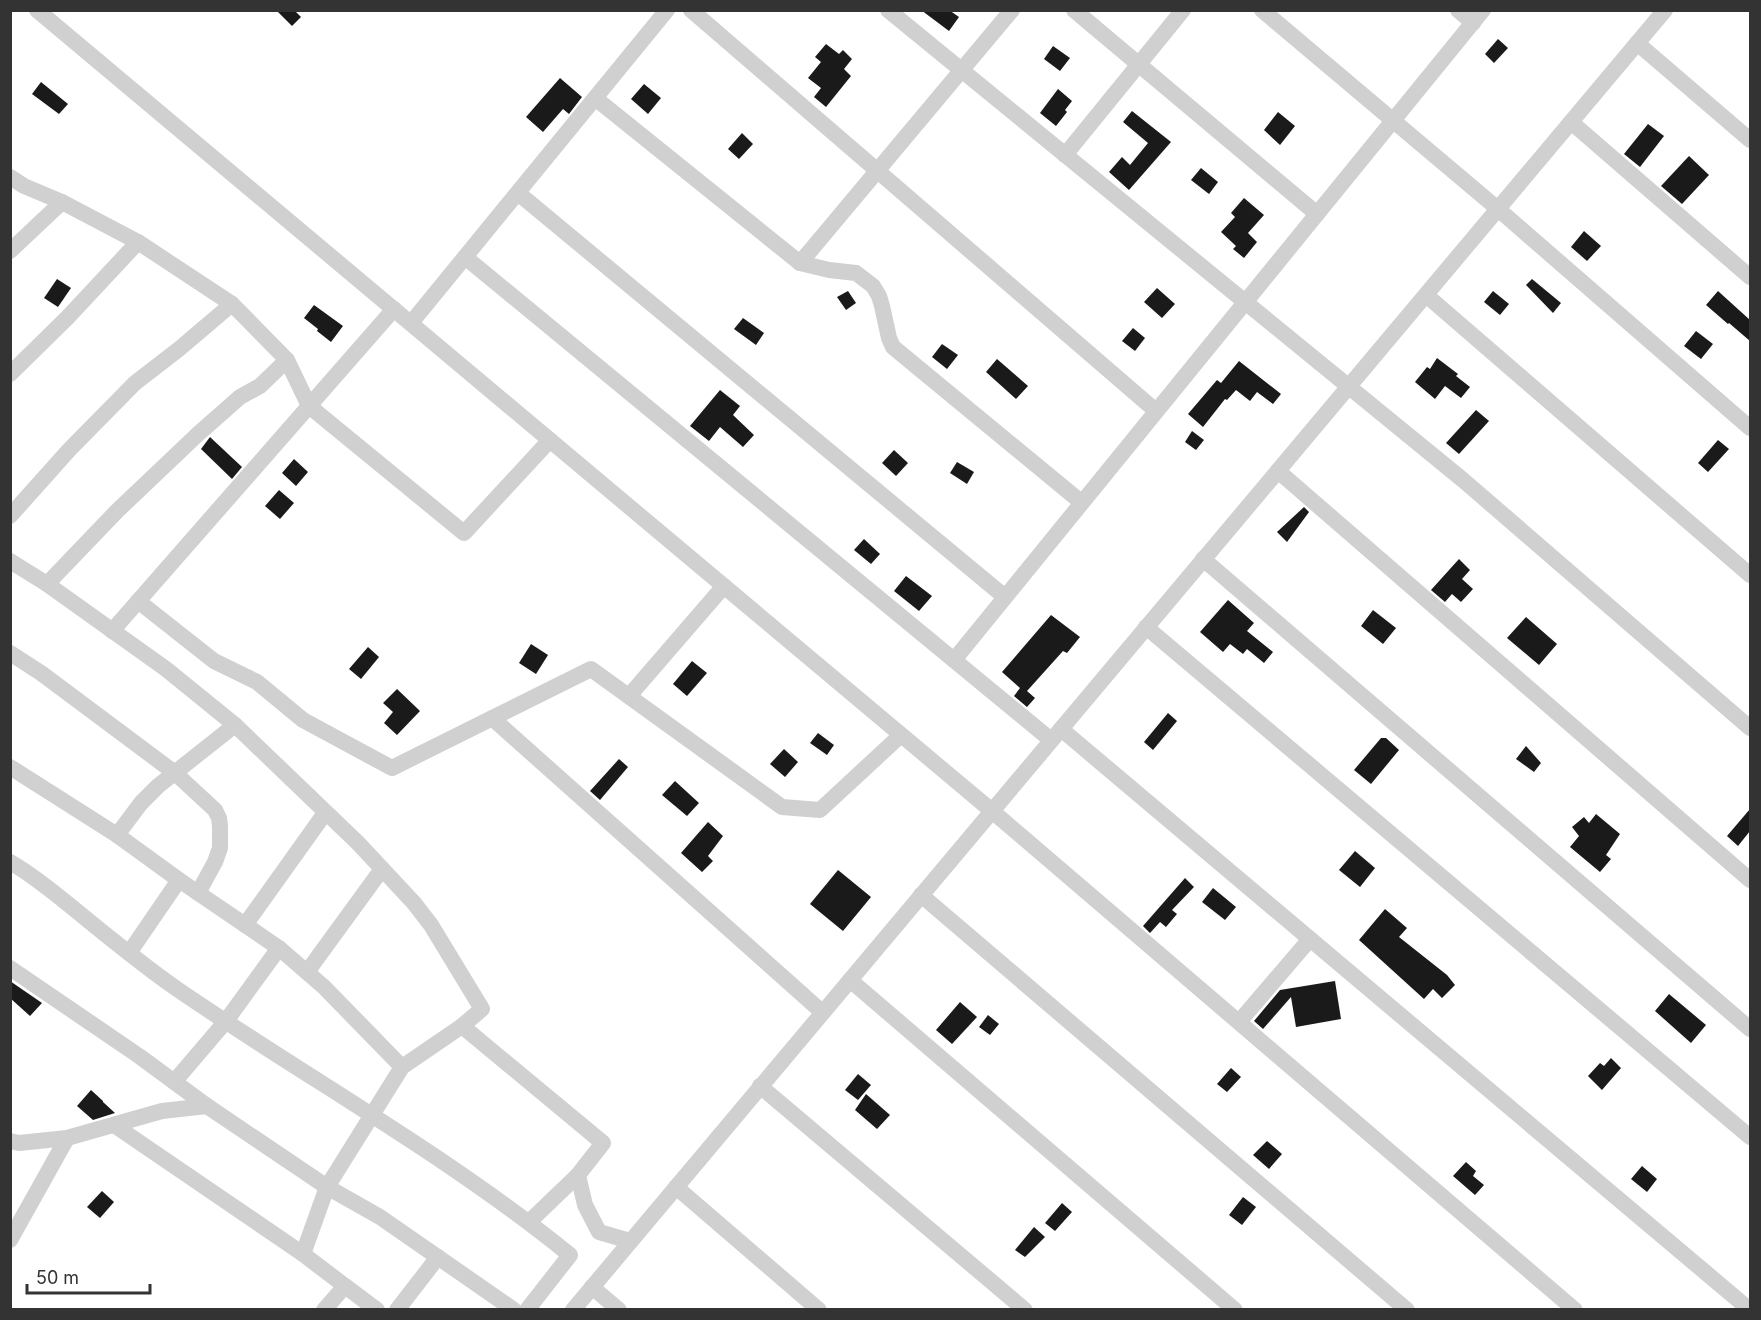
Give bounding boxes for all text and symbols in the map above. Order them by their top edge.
scale bar [27,1257,150,1295]
text: 50 m [36,1267,79,1288]

